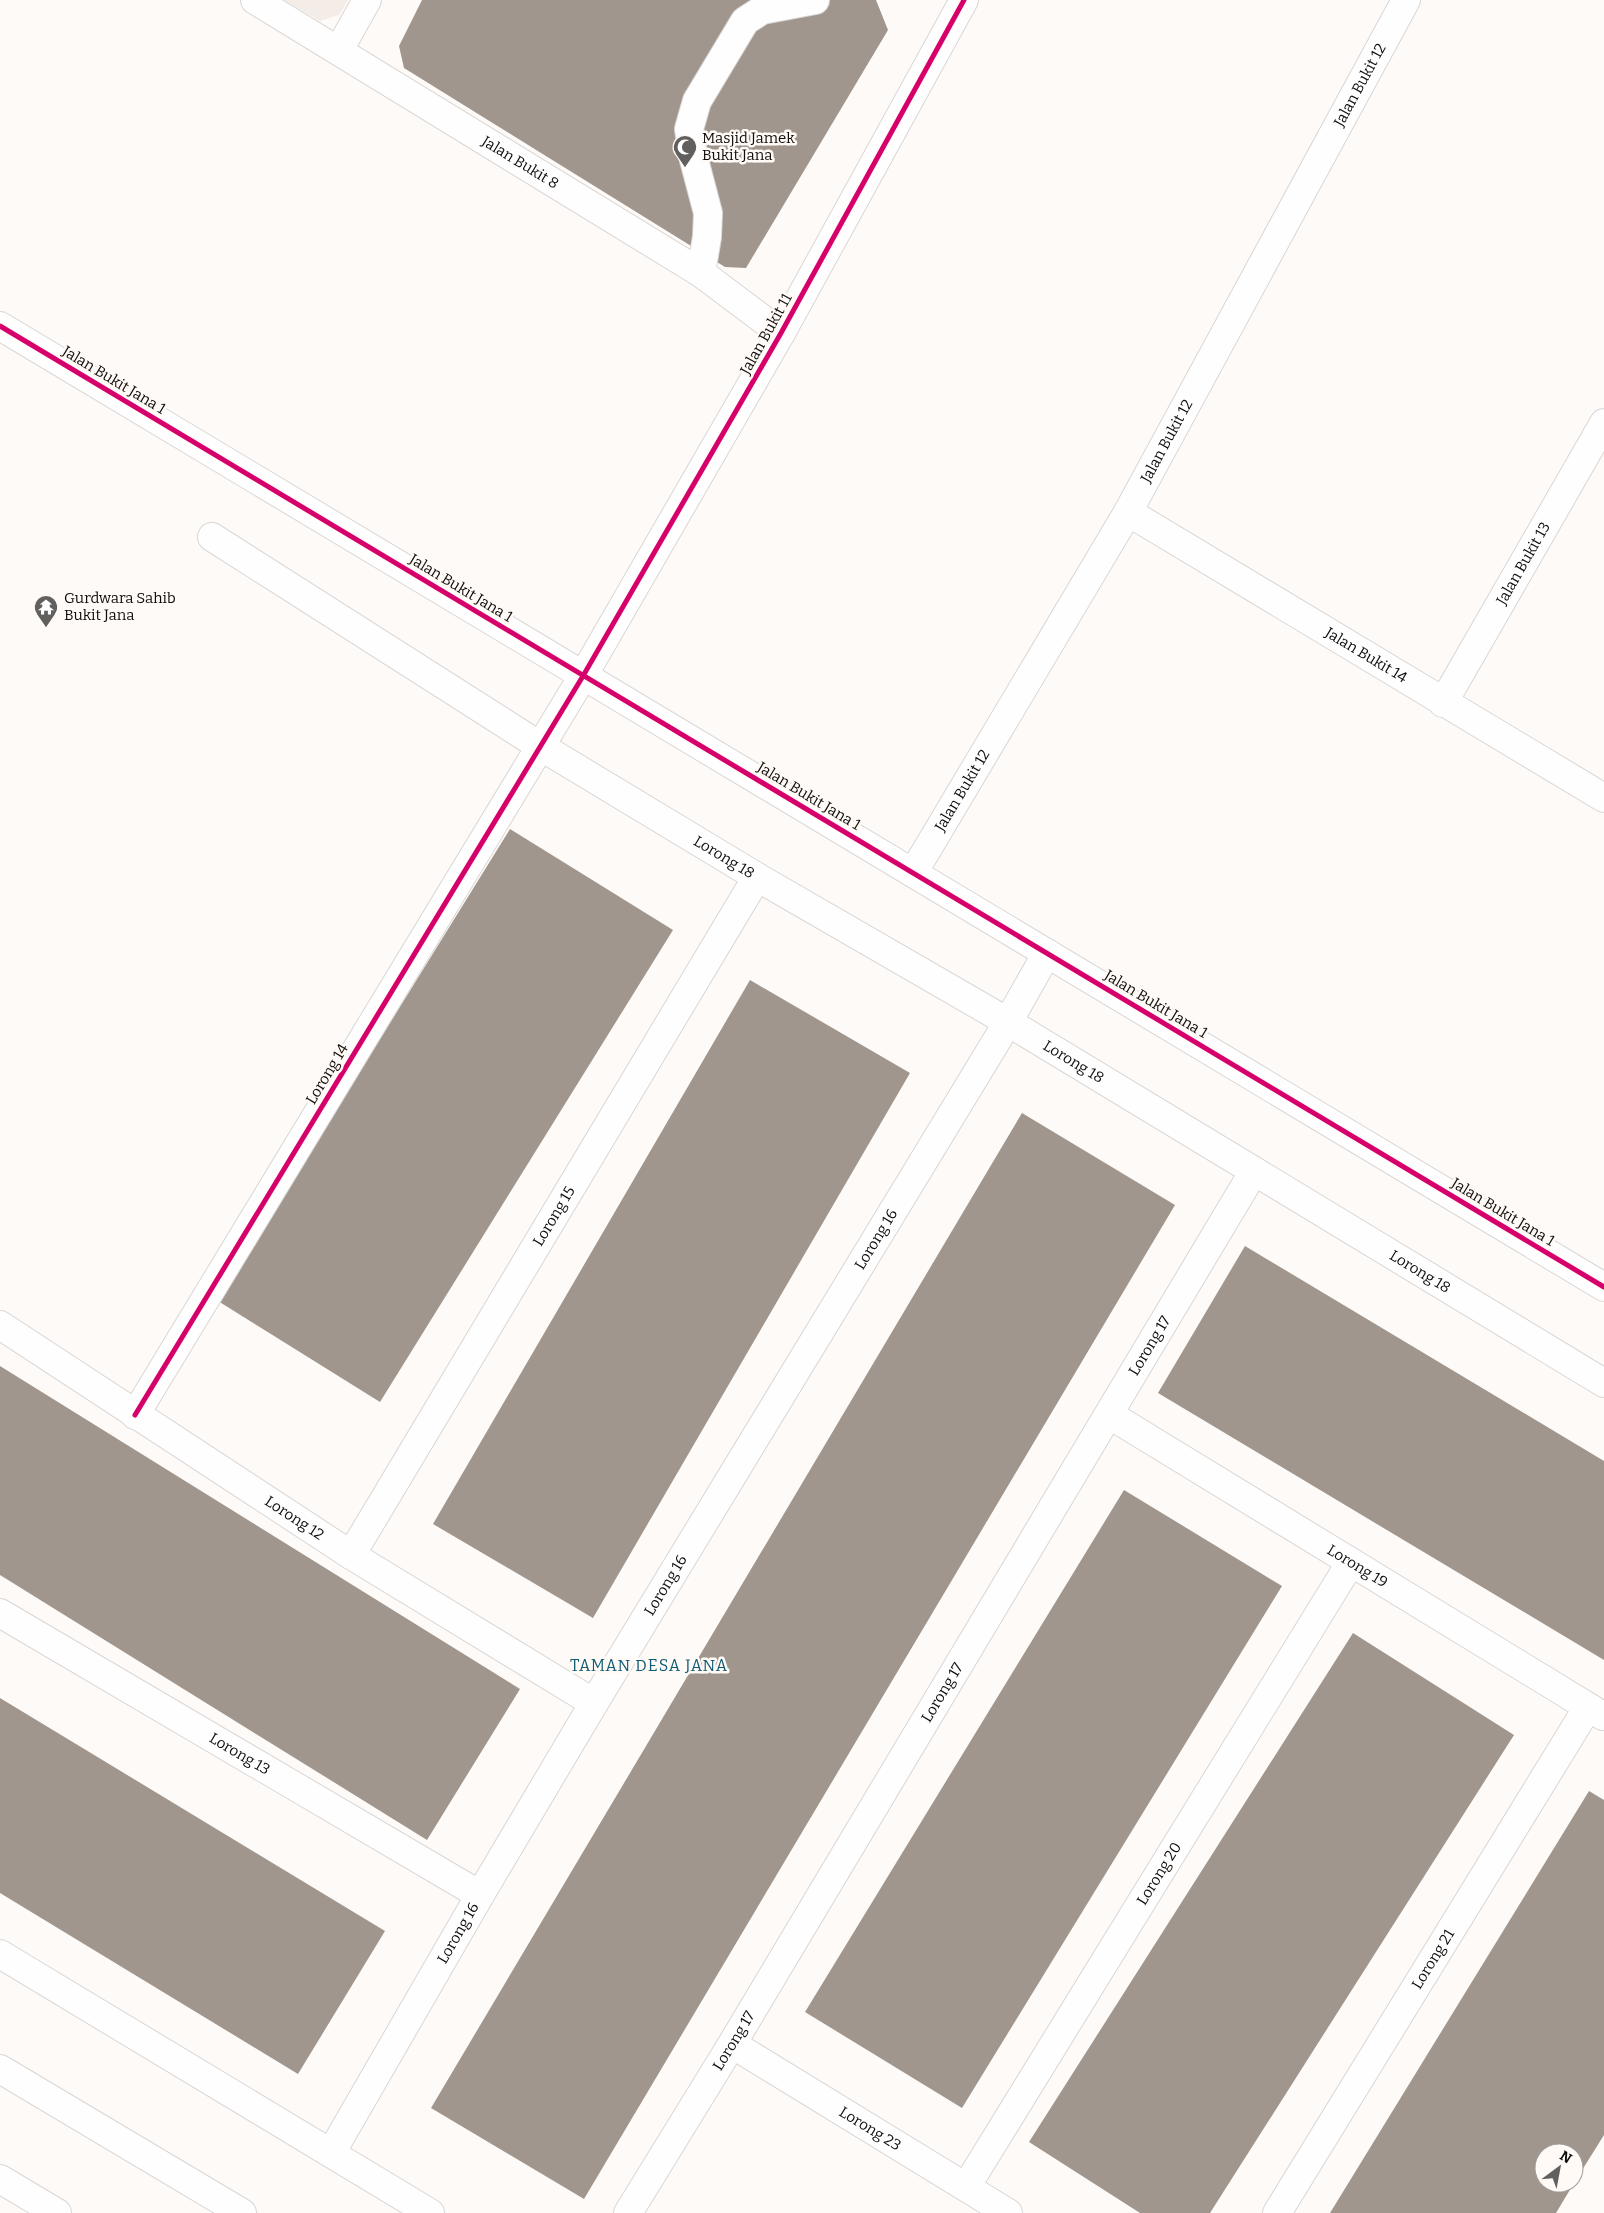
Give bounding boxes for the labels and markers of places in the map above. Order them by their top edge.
place label: Masjid Jamek Bukit Jana [702,129,795,164]
mosque icon: Masjid Jamek Bukit Jana [672,134,698,168]
place label: Gurdwara Sahib Bukit Jana [64,589,176,624]
temple icon: Gurdwara Sahib Bukit Jana [33,594,59,628]

